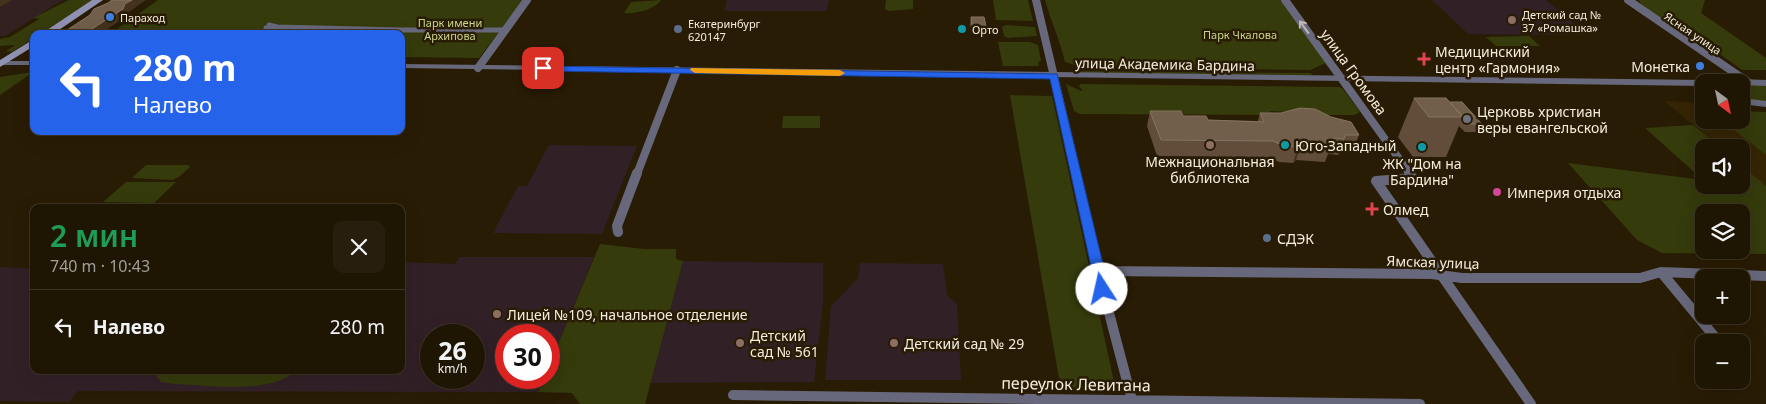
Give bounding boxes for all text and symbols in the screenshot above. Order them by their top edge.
place label: Детский сад № 37 «Ромашка» [1522,7,1601,35]
street label: Ясная улица [1662,8,1724,58]
place label: Параход [120,10,166,25]
marker: Параход [104,11,116,23]
marker: Детский сад № 37 «Ромашка» [1506,14,1518,26]
park label: Парк имени Архипова [418,15,482,43]
place label: Екатеринбург 620147 [688,16,761,44]
one-way arrow [1299,20,1309,34]
place label: Орто [972,22,999,37]
marker: Екатеринбург 620147 [672,23,684,35]
marker: Орто [956,23,968,35]
street label: улица Громова [1316,25,1392,119]
park label: Парк Чкалова [1203,27,1277,42]
place label: Медицинский центр «Гармония» [1435,42,1560,77]
text: 280 m [133,44,236,91]
pin [522,47,564,89]
icon: left [50,50,115,115]
marker: Медицинский центр «Гармония» [1417,52,1431,66]
street label: улица Академика Бардина [1075,53,1255,75]
icon: arrive [529,54,557,82]
place label: Монетка [1631,57,1690,76]
marker: Монетка [1694,60,1706,72]
north arrow [1695,74,1750,129]
map controls [1695,74,1750,389]
text: Налево [133,89,212,119]
place label: Церковь христиан веры евангельской [1477,102,1608,137]
marker: Церковь христиан веры евангельской [1461,113,1473,125]
place label: Юго-Западный [1295,136,1396,155]
marker: Межнациональная библиотека [1204,139,1216,151]
marker: Юго-Западный [1279,139,1291,151]
button: sound [1695,139,1750,194]
marker: ЖК "Дом на Бардина" [1416,141,1428,153]
place label: Межнациональная библиотека [1145,152,1275,187]
place label: ЖК "Дом на Бардина" [1382,154,1462,189]
place label: Империя отдыха [1507,183,1621,202]
marker: Империя отдыха [1491,186,1503,198]
place label: Олмед [1383,200,1429,219]
marker: Олмед [1365,202,1379,216]
button: layers [1695,204,1750,259]
text: 2 мин [50,215,138,256]
button: close [333,221,385,273]
place label: СДЭК [1277,229,1314,248]
marker: СДЭК [1261,232,1273,244]
street label: Ямская улица [1386,251,1480,273]
text: 740 m · 10:43 [50,255,150,277]
position arrow [1075,262,1127,314]
button: + [1695,269,1750,324]
place label: Лицей №109, начальное отделение [507,305,748,324]
marker: Лицей №109, начальное отделение [491,308,503,320]
icon: left [50,313,78,341]
text: Налево [93,314,165,340]
text: 280 m [330,314,385,340]
speed limit sign: 30 [495,324,560,389]
place label: Детский сад № 561 [750,326,819,361]
text: 26 [438,333,467,367]
place label: Детский сад № 29 [904,334,1024,353]
button: − [1695,334,1750,389]
marker: Детский сад № 561 [734,337,746,349]
marker: Детский сад № 29 [888,337,900,349]
text: km/h [438,360,467,377]
street label: переулок Левитана [1001,372,1151,396]

